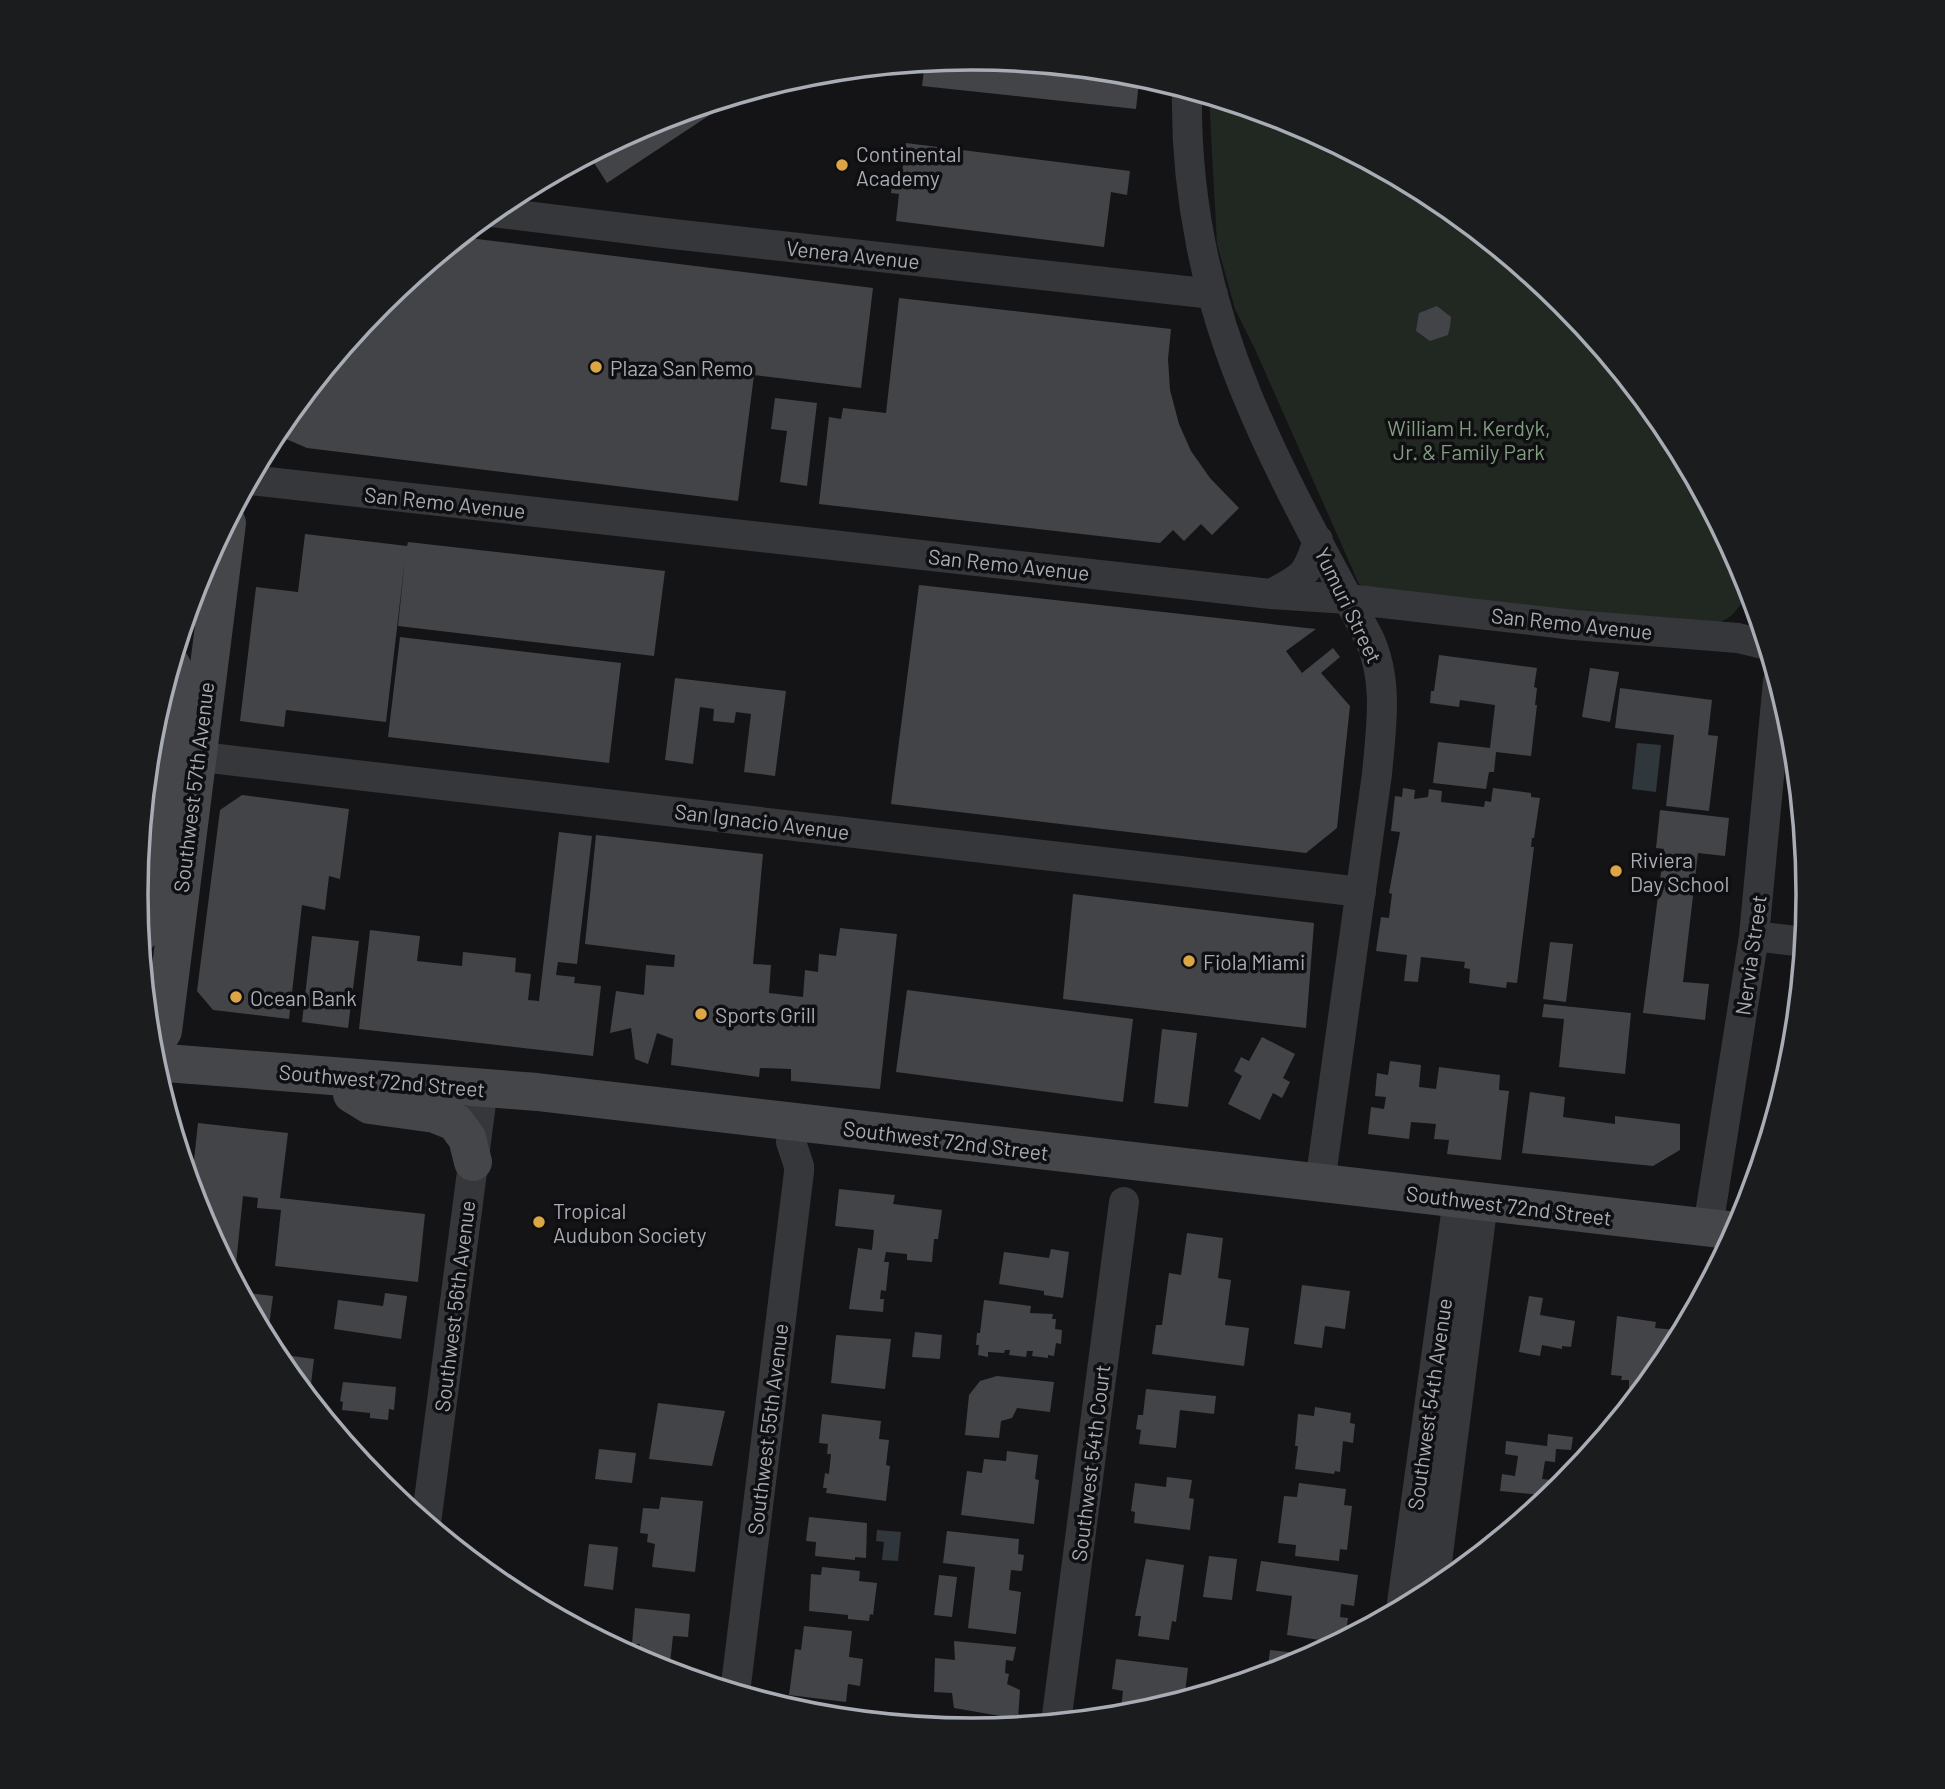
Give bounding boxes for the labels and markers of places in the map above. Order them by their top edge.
place label: Continental Academy [856,141,961,190]
marker: Continental Academy [834,157,850,173]
place label: Plaza San Remo [610,355,753,380]
marker: Plaza San Remo [588,359,604,375]
place label: Riviera Day School [1630,847,1729,896]
marker: Riviera Day School [1608,863,1624,879]
place label: Fiola Miami [1203,949,1305,974]
marker: Fiola Miami [1181,953,1197,969]
place label: Ocean Bank [250,985,357,1010]
marker: Ocean Bank [228,989,244,1005]
place label: Sports Grill [715,1002,816,1027]
marker: Sports Grill [693,1006,709,1022]
place label: Tropical Audubon Society [553,1198,707,1247]
marker: Tropical Audubon Society [531,1214,547,1230]

